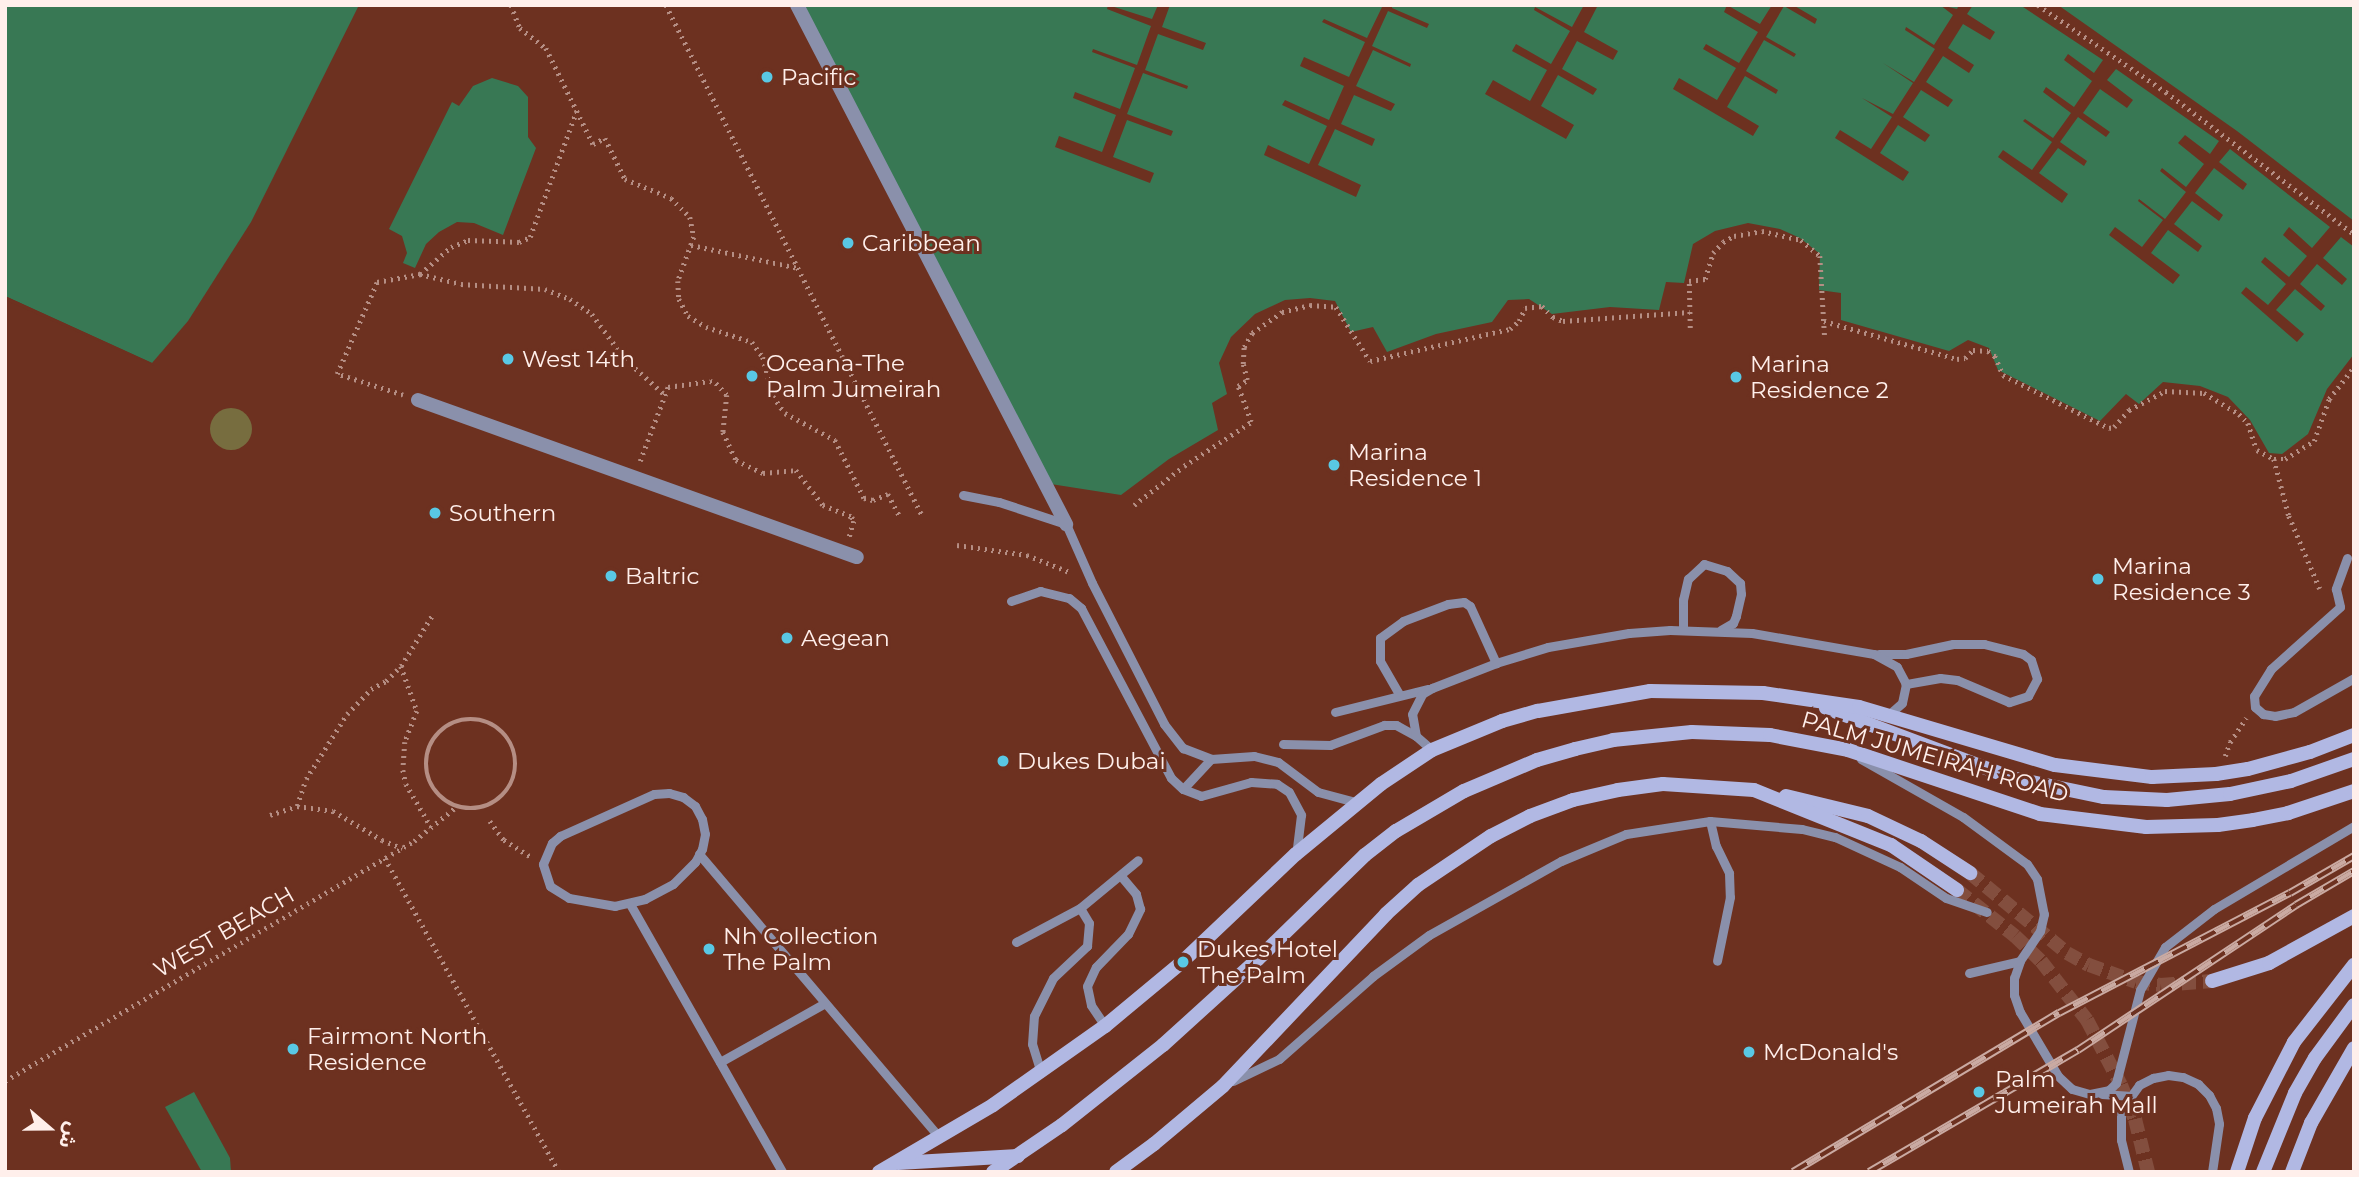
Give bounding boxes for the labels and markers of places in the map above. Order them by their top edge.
place label: Pacific [781,63,856,91]
marker: Pacific [759,69,775,85]
place label: Caribbean [862,229,981,257]
marker: Caribbean [840,235,856,251]
place label: West 14th [522,345,635,373]
place label: Oceana-The Palm Jumeirah [766,349,941,403]
place label: Marina Residence 2 [1750,350,1889,404]
marker: West 14th [500,351,516,367]
marker: Oceana-The Palm Jumeirah [744,368,760,384]
marker: Marina Residence 2 [1728,369,1744,385]
place label: Marina Residence 1 [1348,438,1482,492]
marker: Marina Residence 1 [1326,457,1342,473]
place label: Southern [449,499,556,527]
marker: Southern [427,505,443,521]
place label: Marina Residence 3 [2112,552,2251,606]
place label: Baltric [625,562,699,590]
marker: Baltric [603,568,619,584]
marker: Marina Residence 3 [2090,571,2106,587]
place label: Aegean [801,624,890,652]
marker: Aegean [779,630,795,646]
place label: Dukes Dubai [1017,747,1166,775]
marker: Dukes Dubai [995,753,1011,769]
place label: Nh Collection The Palm [723,922,878,976]
place label: Dukes Hotel The Palm [1197,935,1338,989]
marker: Nh Collection The Palm [701,941,717,957]
marker: Dukes Hotel The Palm [1175,954,1191,970]
place label: Fairmont North Residence [307,1022,487,1076]
place label: McDonald's [1763,1038,1898,1066]
marker: Fairmont North Residence [285,1041,301,1057]
marker: McDonald's [1741,1044,1757,1060]
place label: Palm Jumeirah Mall [1995,1065,2158,1119]
marker: Palm Jumeirah Mall [1969,1082,1989,1102]

